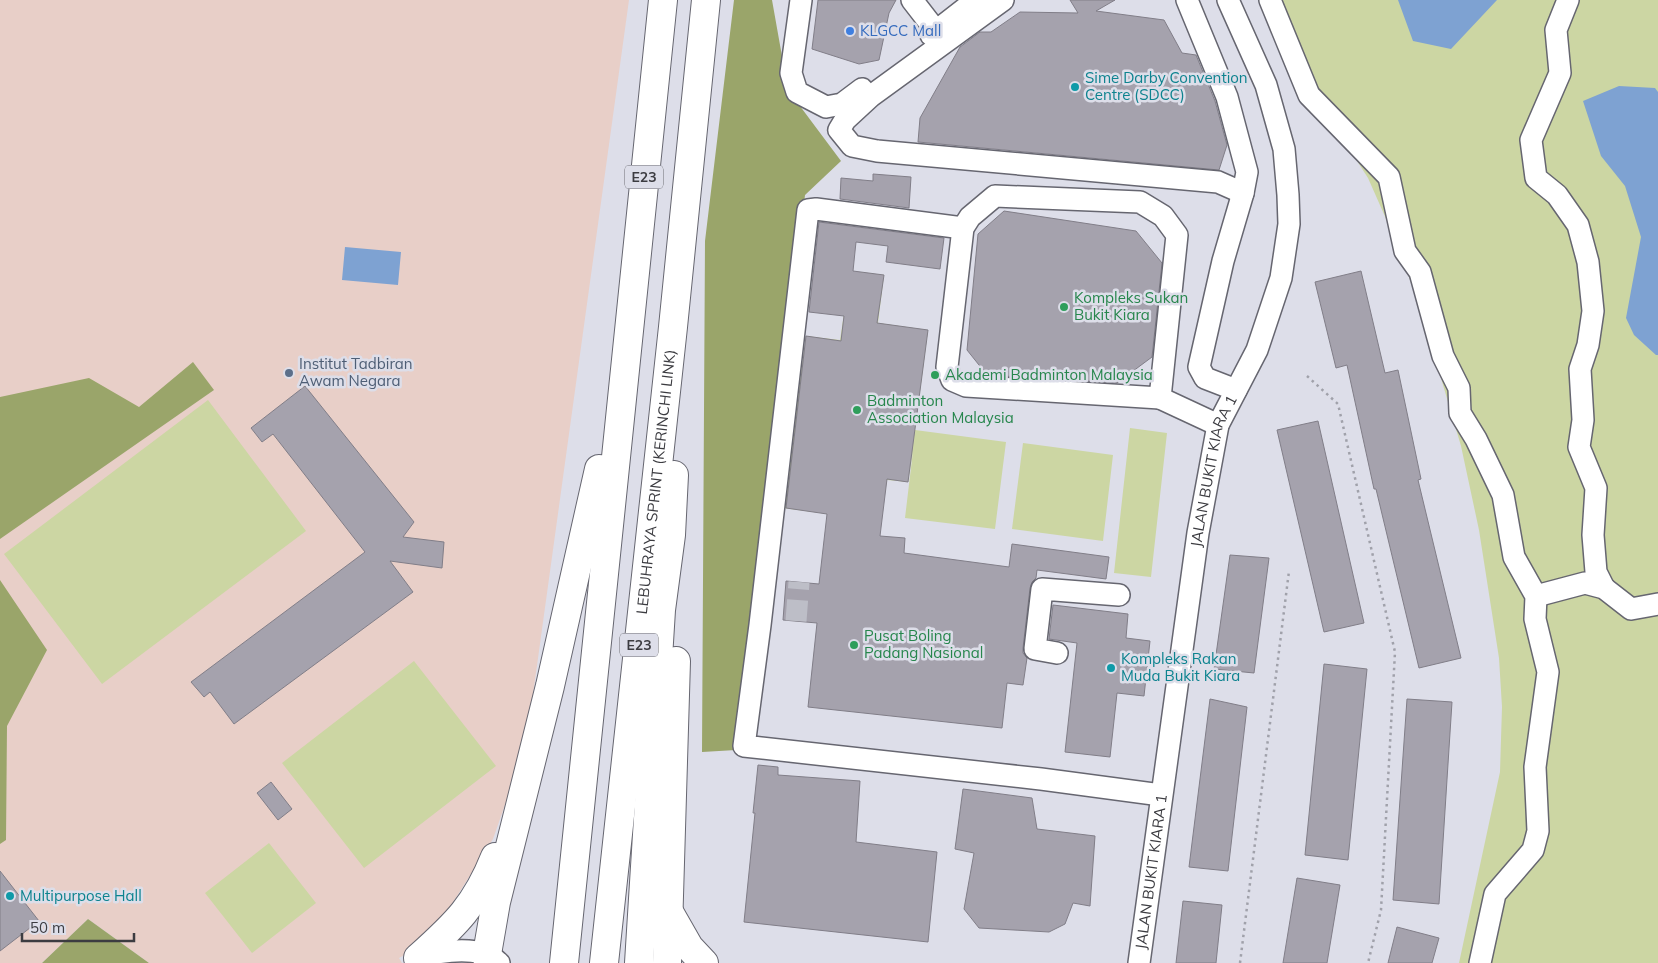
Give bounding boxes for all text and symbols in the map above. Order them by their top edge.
place label: KLGCC Mall [860,21,941,40]
marker: KLGCC Mall [844,25,856,37]
place label: Sime Darby Convention Centre (SDCC) [1085,68,1248,104]
marker: Sime Darby Convention Centre (SDCC) [1069,81,1081,93]
road number: E23 [625,166,663,188]
place label: Kompleks Sukan Bukit Kiara [1074,288,1188,324]
marker: Kompleks Sukan Bukit Kiara [1058,301,1070,313]
street label: LEBUHRAYA SPRINT (KERINCHI LINK) [632,348,680,615]
place label: Institut Tadbiran Awam Negara [299,354,413,390]
place label: Akademi Badminton Malaysia [945,365,1153,384]
marker: Institut Tadbiran Awam Negara [283,367,295,379]
marker: Akademi Badminton Malaysia [929,369,941,381]
place label: Badminton Association Malaysia [867,391,1014,427]
street label: JALAN BUKIT KIARA 1 [1186,392,1241,548]
marker: Badminton Association Malaysia [851,404,863,416]
place label: Pusat Boling Padang Nasional [864,626,983,662]
road number: E23 [620,634,658,656]
marker: Pusat Boling Padang Nasional [848,639,860,651]
place label: Kompleks Rakan Muda Bukit Kiara [1121,649,1240,685]
marker: Kompleks Rakan Muda Bukit Kiara [1105,662,1117,674]
street label: JALAN BUKIT KIARA 1 [1131,793,1171,950]
place label: Multipurpose Hall [20,886,142,905]
marker: Multipurpose Hall [4,890,16,902]
scale bar [22,910,135,942]
text: 50 m [30,918,65,937]

